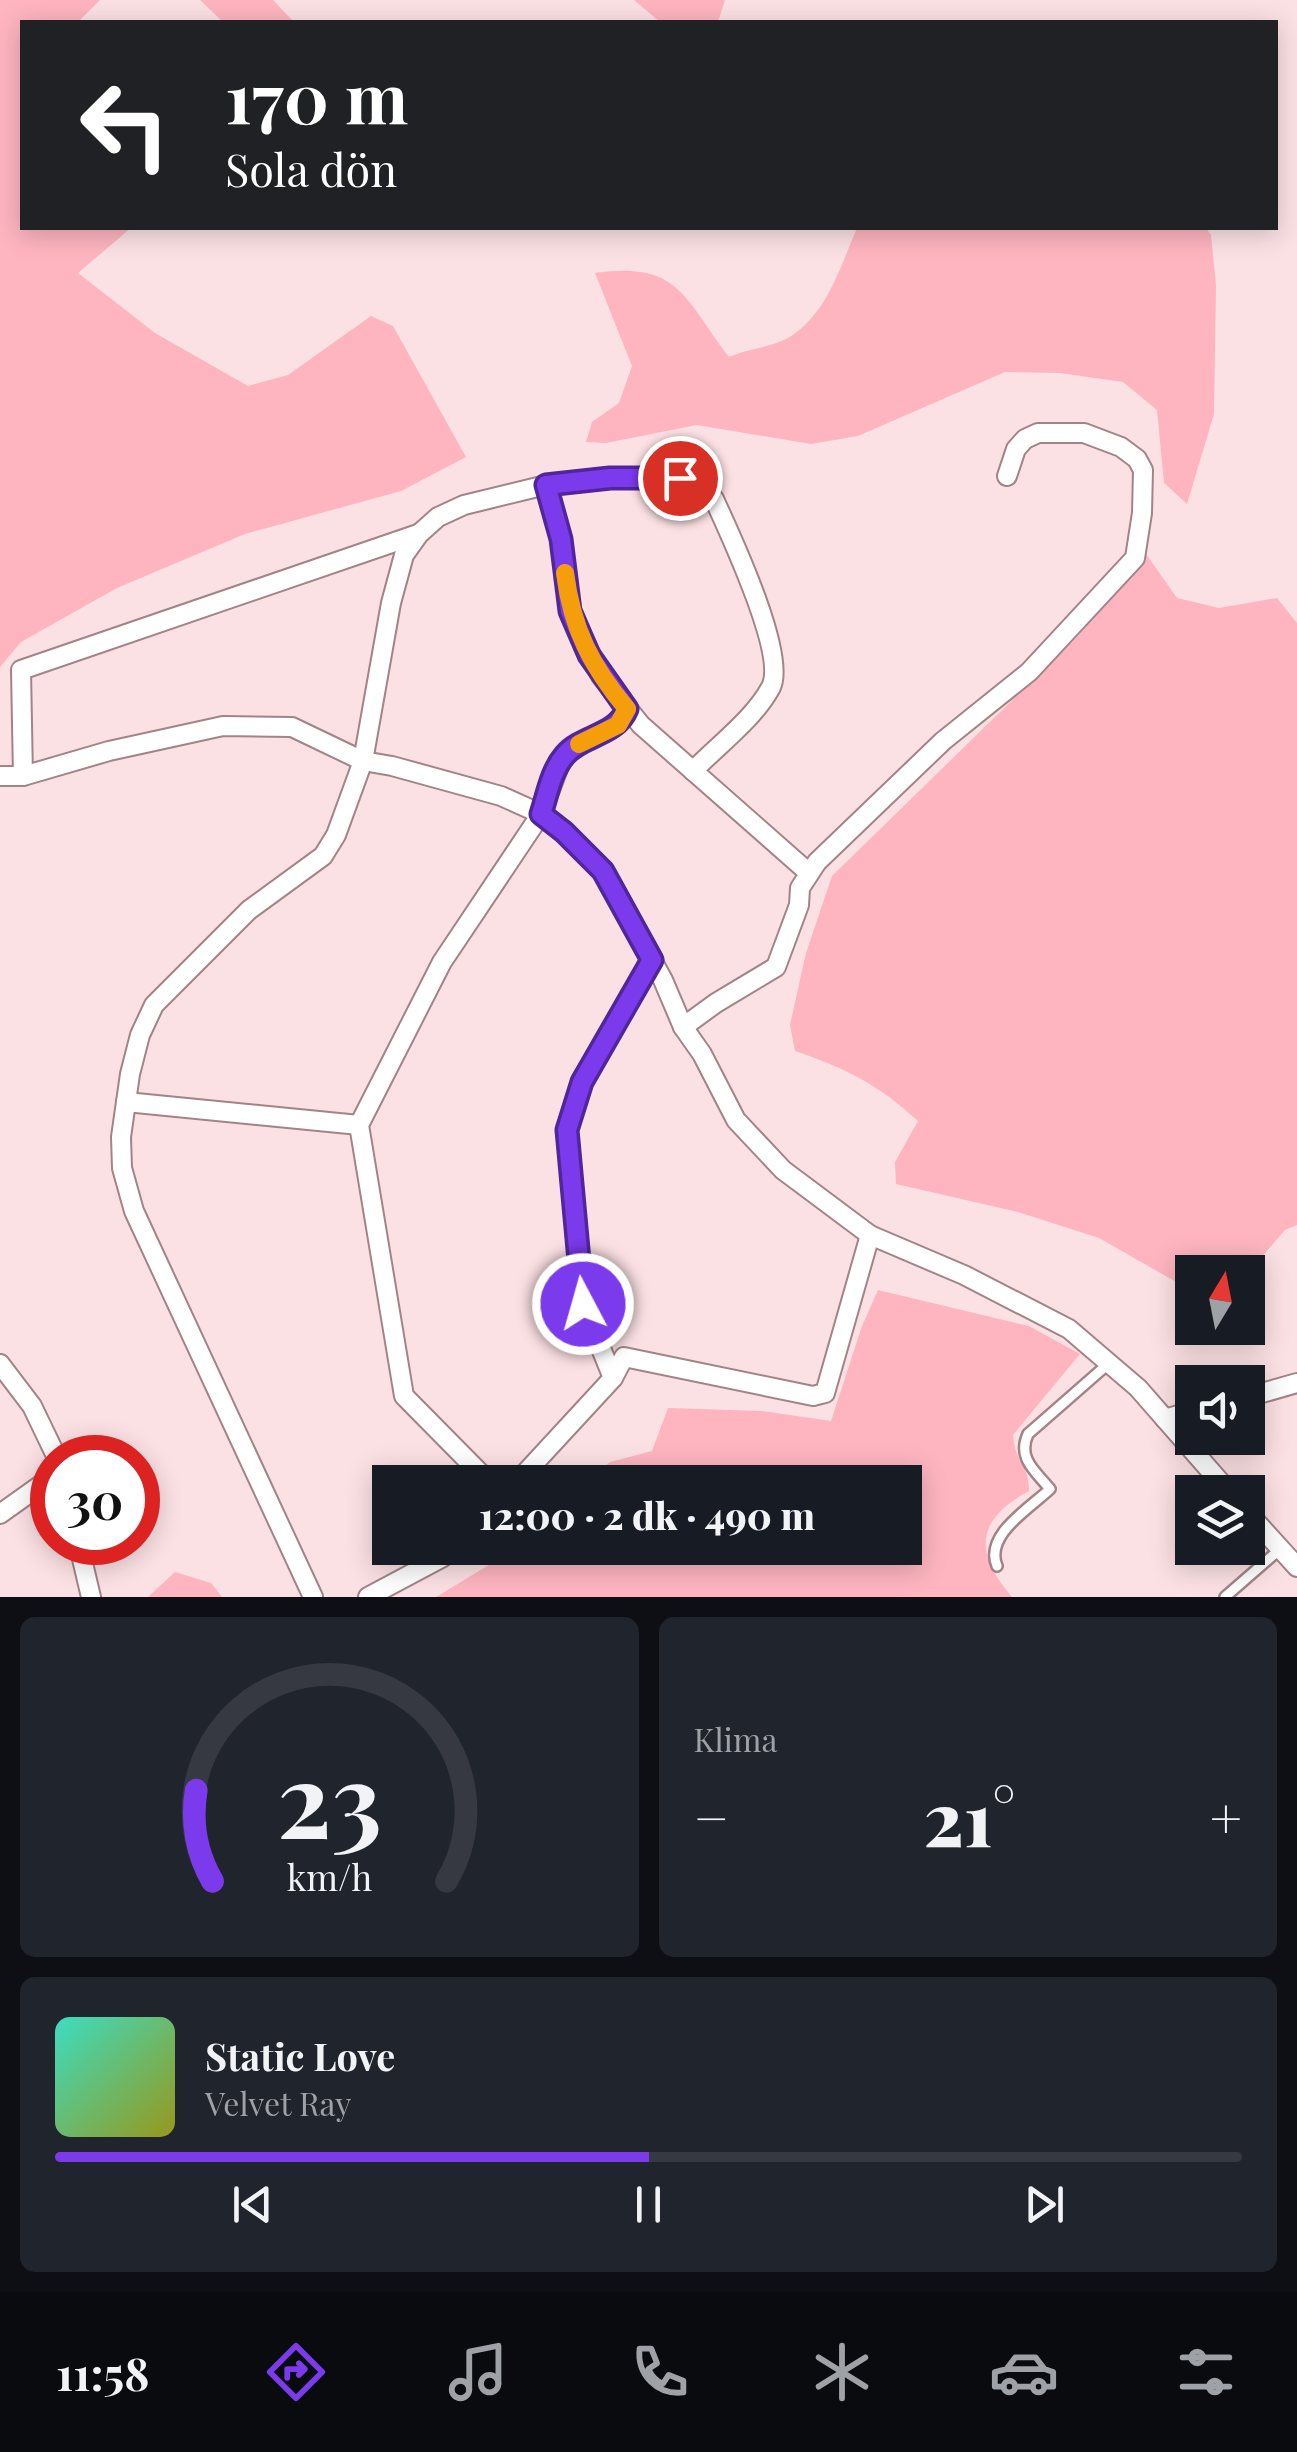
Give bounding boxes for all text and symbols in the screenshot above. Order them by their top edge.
text: 170 m [225,48,408,142]
icon: left [60,60,190,190]
text: Sola dön [225,138,397,198]
pin [638,436,723,521]
icon: arrive [653,451,708,506]
position arrow [531,1252,635,1356]
north arrow [1175,1255,1265,1345]
map controls [1175,1255,1265,1565]
button: sound [1175,1365,1265,1455]
speed limit sign: 30 [30,1435,160,1565]
button: layers [1175,1475,1265,1565]
text: 12:00 · 2 dk · 490 m [479,1489,815,1540]
text: Klima [694,1717,777,1760]
text: 23 [277,1726,382,1865]
text: 21° [923,1766,1015,1866]
text: − [694,1779,729,1853]
text: + [1210,1779,1242,1853]
text: km/h [286,1852,372,1900]
text: Static Love [205,2030,395,2081]
text: Velvet Ray [205,2081,352,2124]
icon: previous [225,2177,280,2232]
icon: pause [621,2177,676,2232]
icon: next [1017,2177,1072,2232]
icon: directions [261,2337,331,2407]
icon: music [443,2337,513,2407]
icon: phone [625,2337,695,2407]
icon: climate [807,2337,877,2407]
icon: car [989,2337,1059,2407]
icon: filters [1171,2337,1241,2407]
text: 11:58 [56,2342,149,2402]

